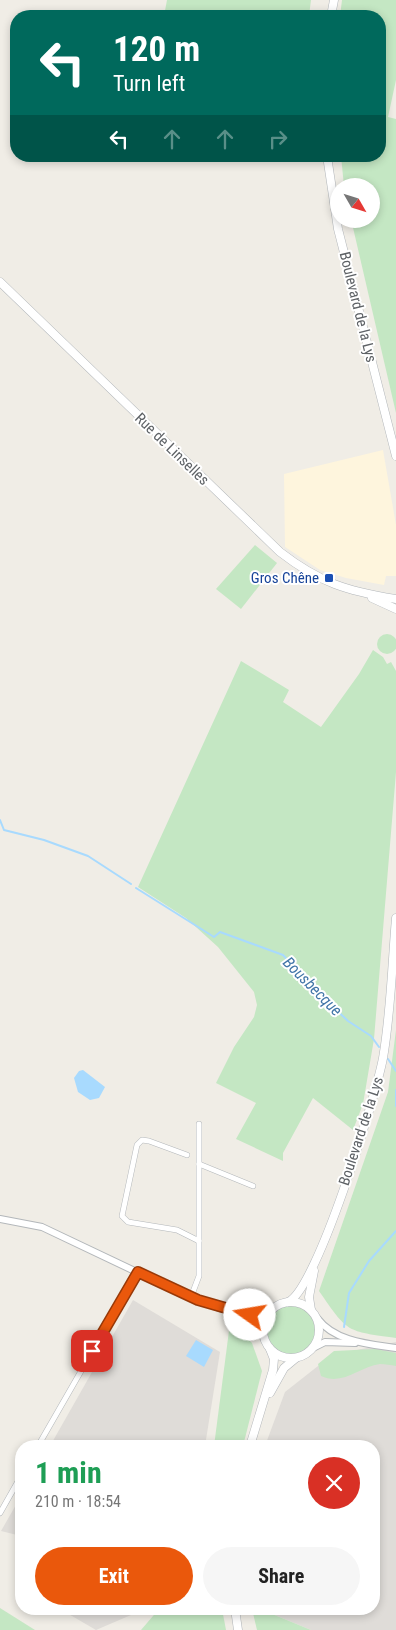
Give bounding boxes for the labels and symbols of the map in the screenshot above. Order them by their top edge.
north arrow [330,178,380,228]
street label: Boulevard de la Lys [336,250,380,364]
street label: Rue de Linselles [131,409,213,489]
place label: Gros Chêne [251,569,319,587]
marker: Gros Chêne [323,572,335,584]
water label: Bousbecque [279,953,346,1020]
street label: Boulevard de la Lys [335,1074,387,1188]
position arrow [223,1288,275,1340]
pin [71,1330,113,1372]

